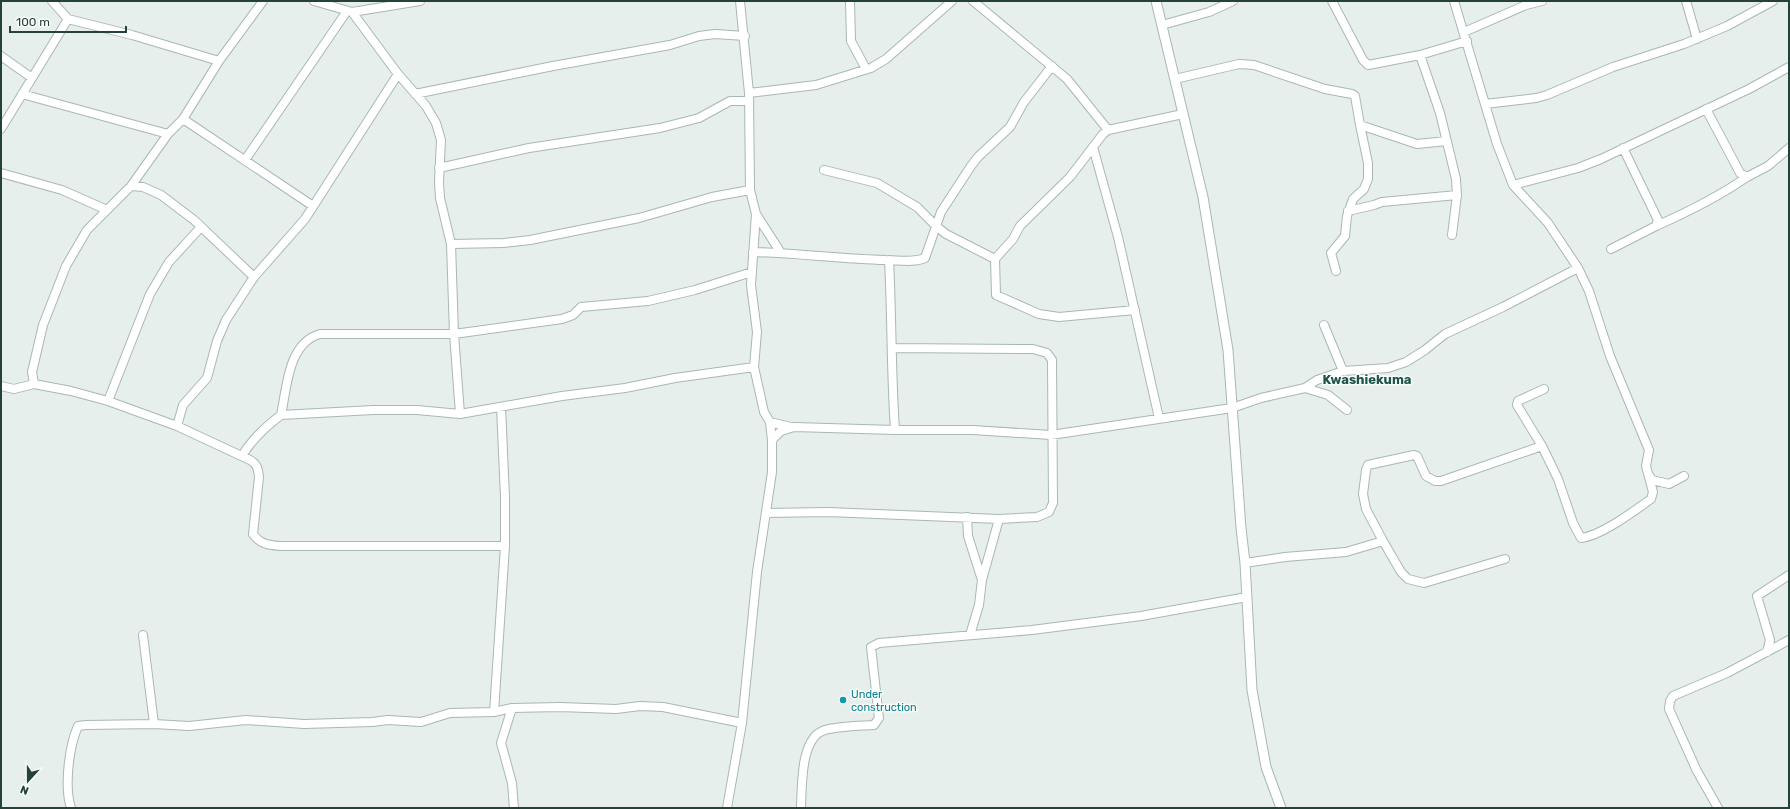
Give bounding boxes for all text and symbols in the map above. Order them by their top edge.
scale bar [10,8,126,34]
text: 100 m [16,15,50,29]
district label: Kwashiekuma [1323,372,1411,387]
place label: Under construction [851,688,917,714]
marker: Under construction [838,695,848,705]
north arrow [8,761,48,801]
text: N [18,782,31,797]

